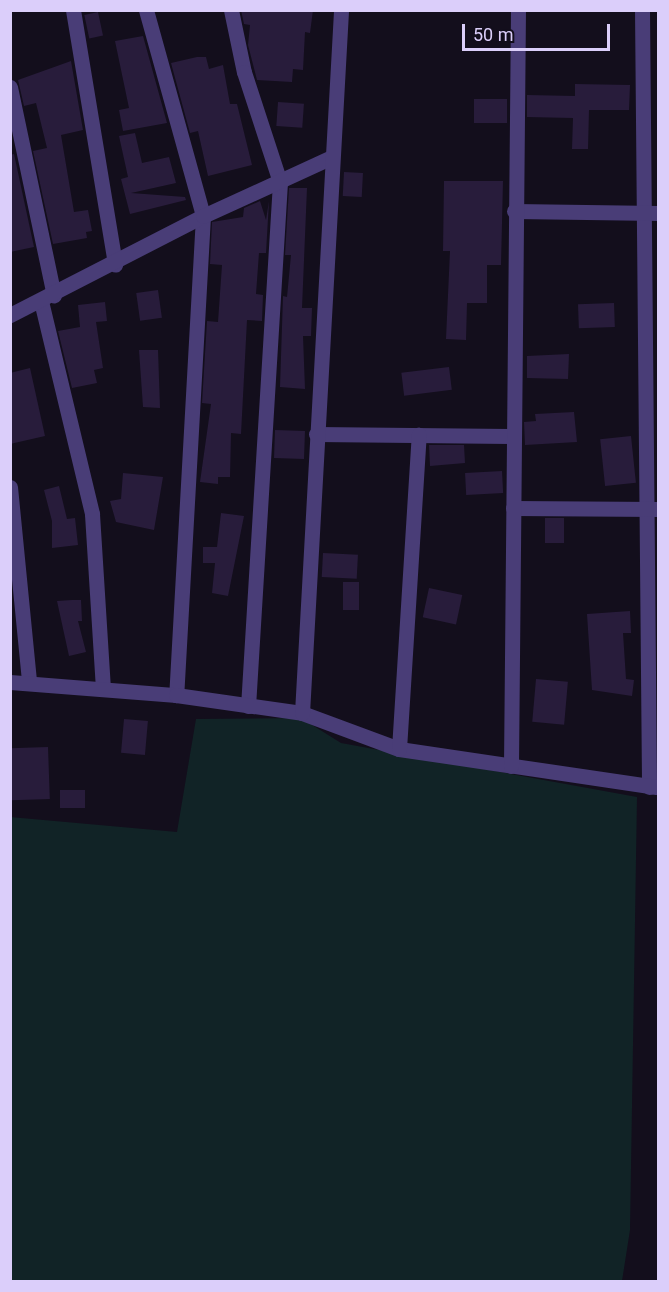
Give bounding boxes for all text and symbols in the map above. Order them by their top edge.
scale bar [465,12,614,50]
text: 50 m [473,24,513,45]

